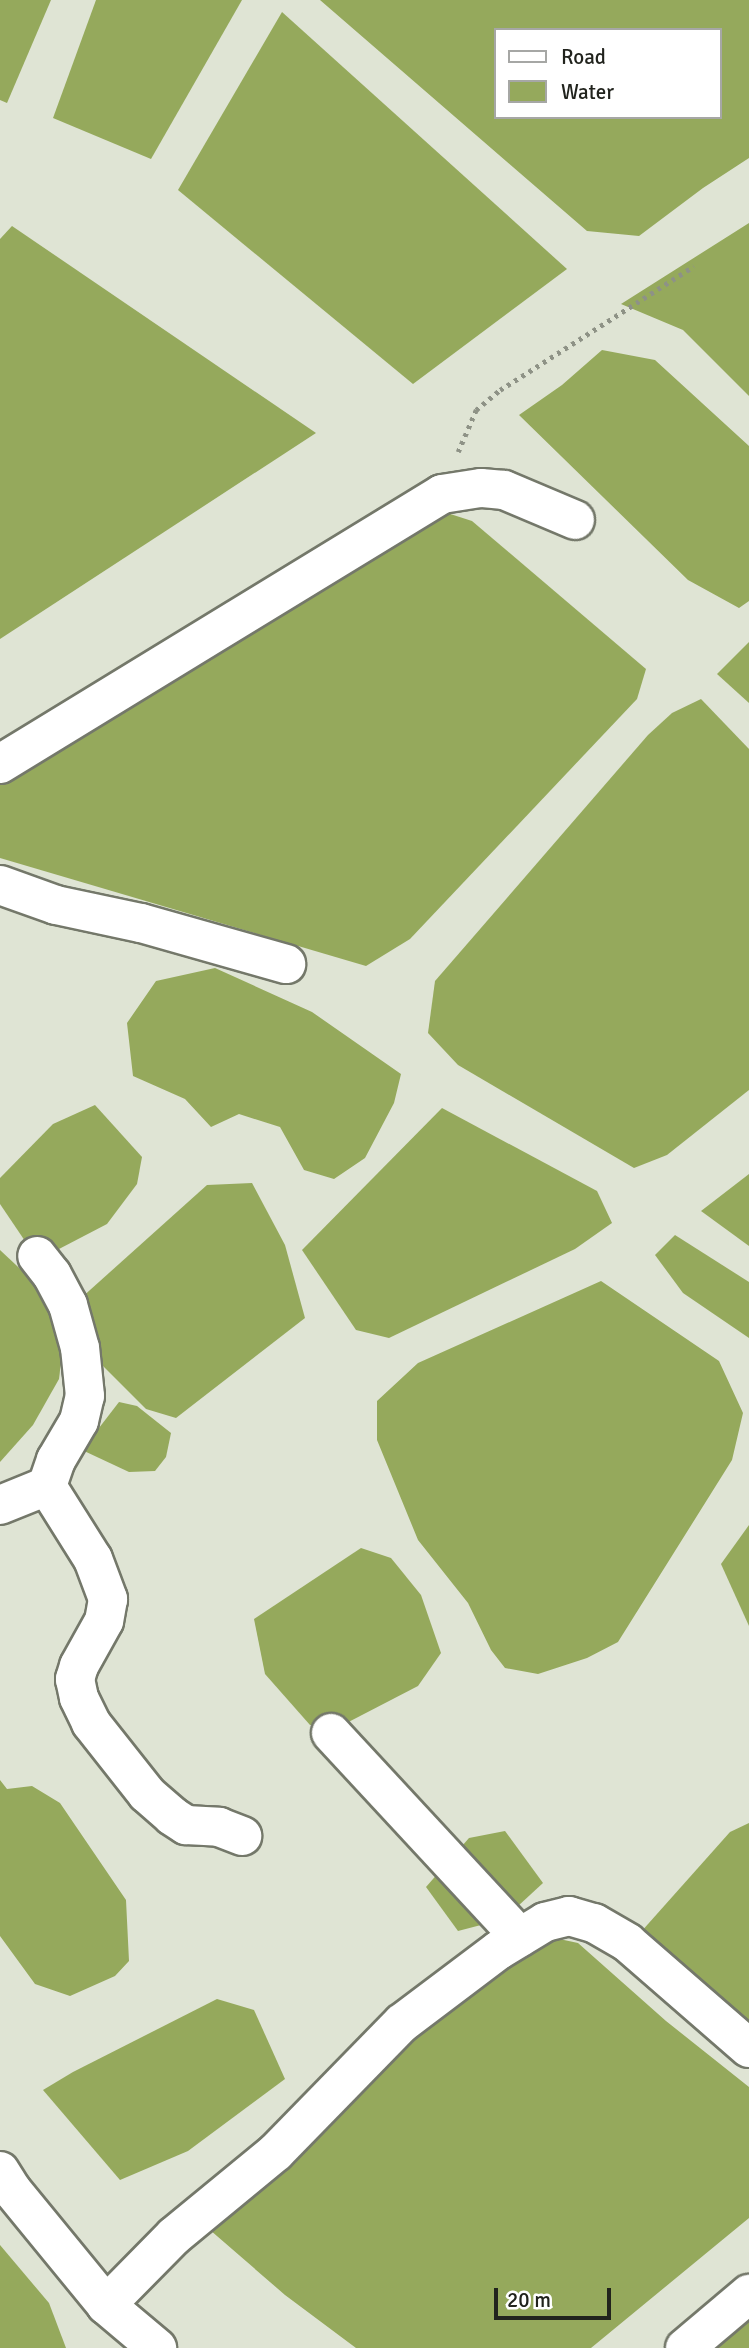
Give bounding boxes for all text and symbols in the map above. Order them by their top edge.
legend [494,28,721,119]
text: Road [561,44,606,70]
text: Water [561,79,614,105]
scale bar [497,2274,614,2318]
text: 20 m [507,2287,551,2313]

